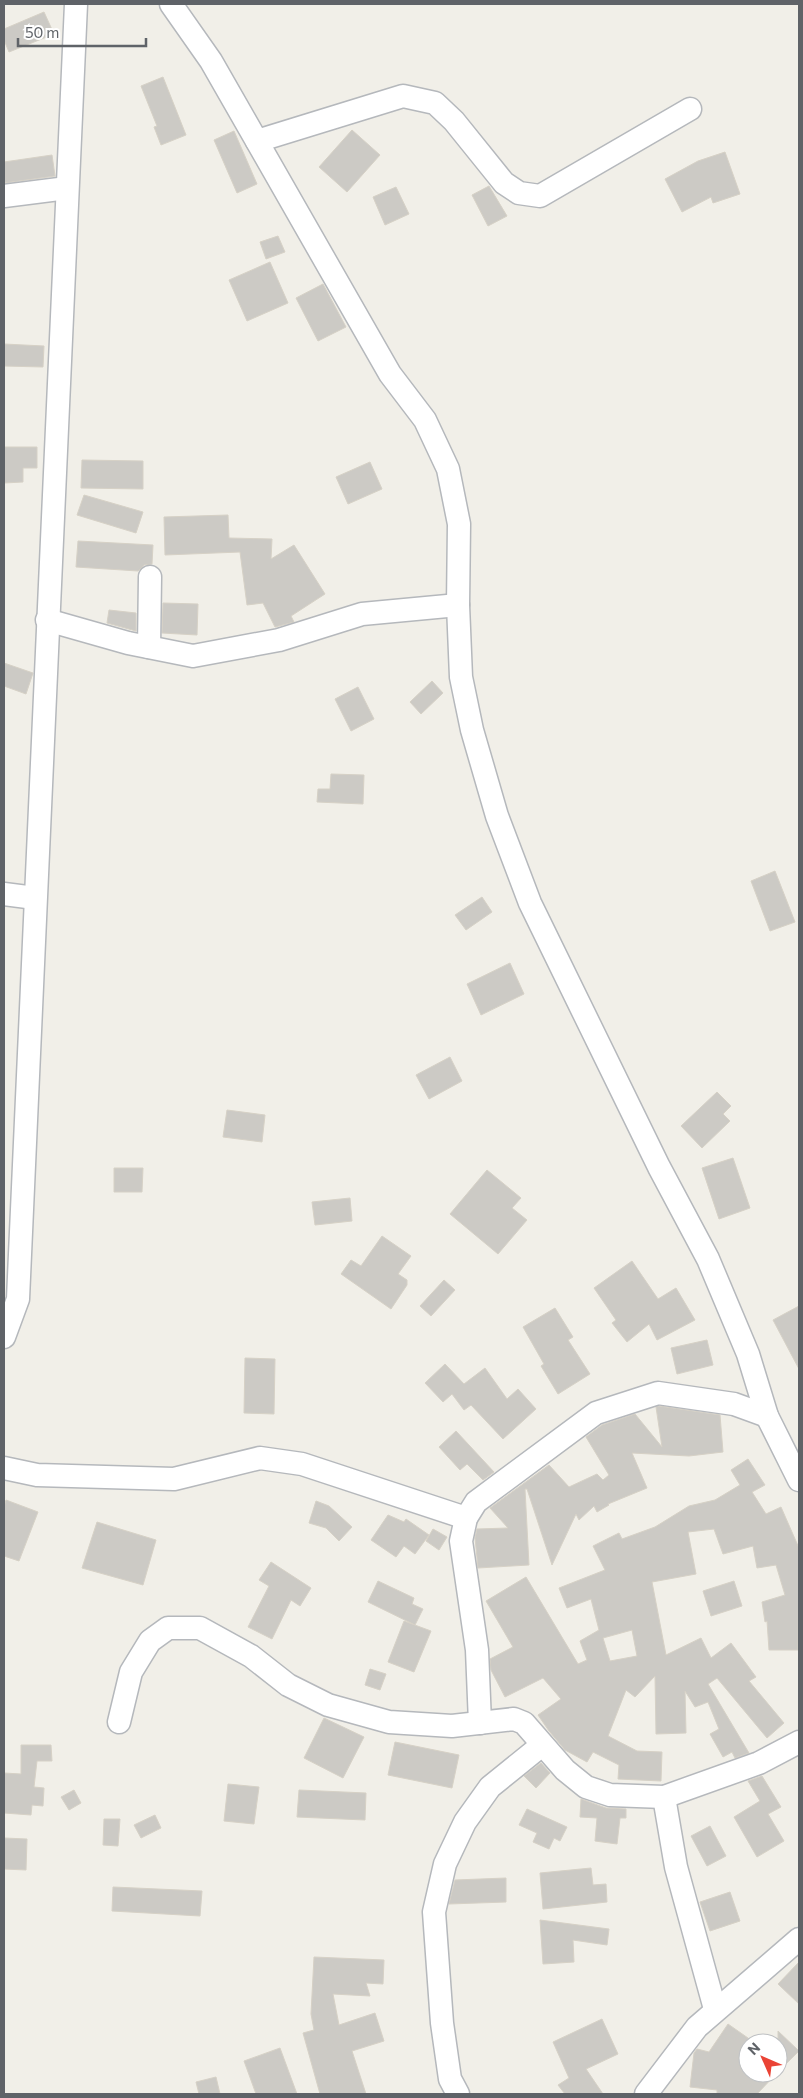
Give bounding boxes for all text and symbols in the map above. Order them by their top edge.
scale bar [18,15,145,47]
text: 50 m [25,23,59,41]
north arrow [738,2033,788,2083]
text: N [744,2039,763,2058]

